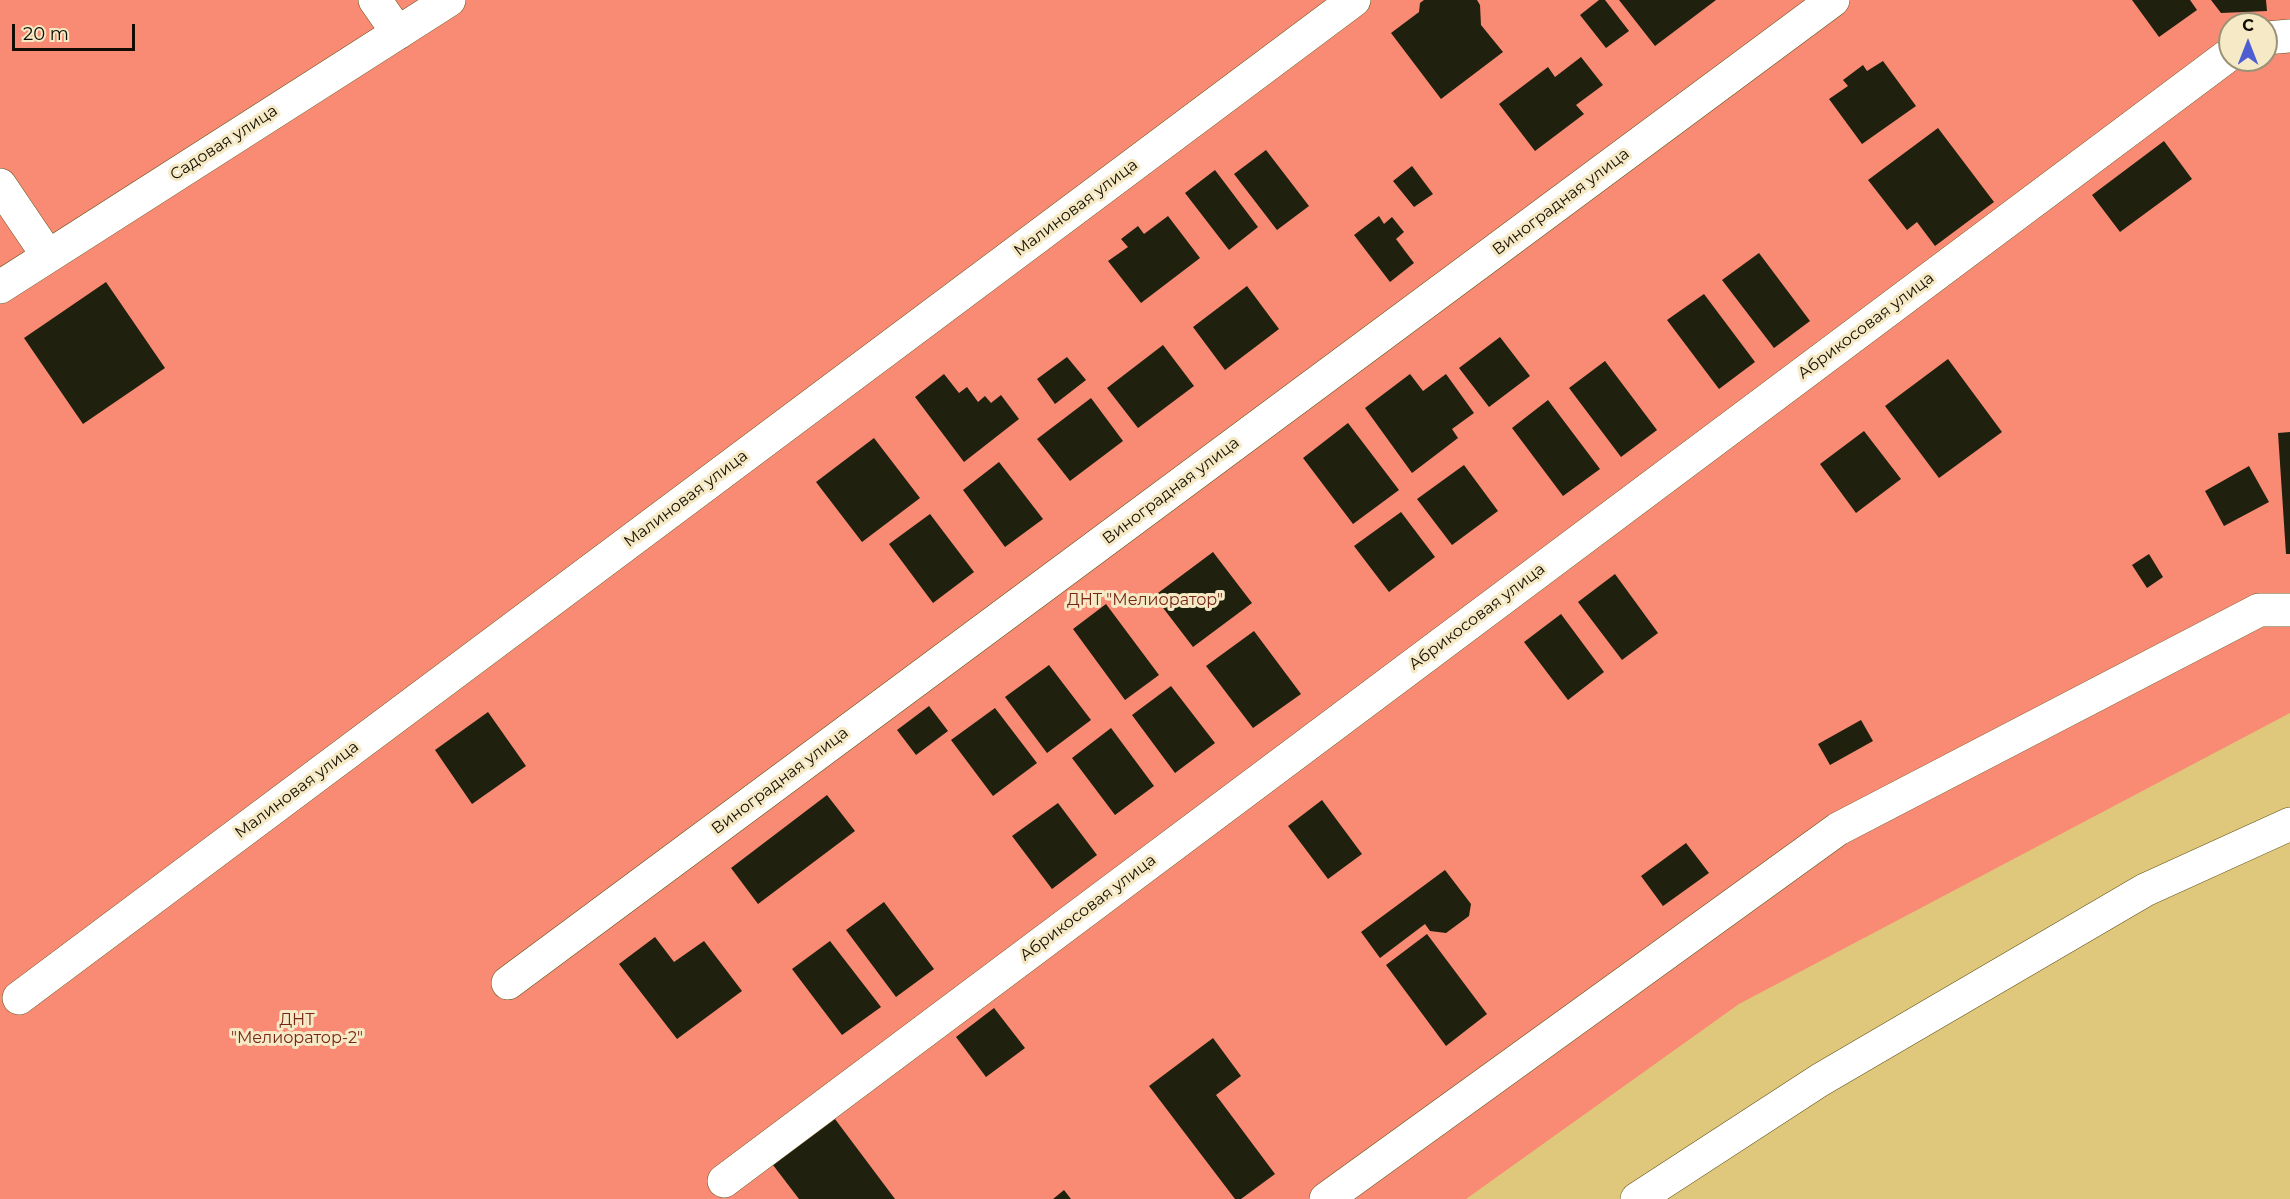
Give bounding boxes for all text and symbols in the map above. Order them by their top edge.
scale bar [15,12,138,50]
north arrow [2218,12,2278,72]
text: С [2242,16,2254,35]
text: 20 m [23,23,69,45]
street label: Садовая улица [167,101,281,185]
street label: Виноградная улица [1489,144,1633,260]
street label: Малиновая улица [1010,155,1142,261]
street label: Абрикосовая улица [1794,269,1938,383]
street label: Виноградная улица [1099,433,1243,549]
street label: Малиновая улица [620,446,752,552]
street label: Абрикосовая улица [1405,560,1549,674]
park label: ДНТ "Мелиоратор" [1067,590,1223,610]
street label: Виноградная улица [708,723,852,839]
street label: Малиновая улица [231,737,363,843]
street label: Абрикосовая улица [1016,851,1160,965]
park label: ДНТ "Мелиоратор-2" [231,1010,363,1048]

